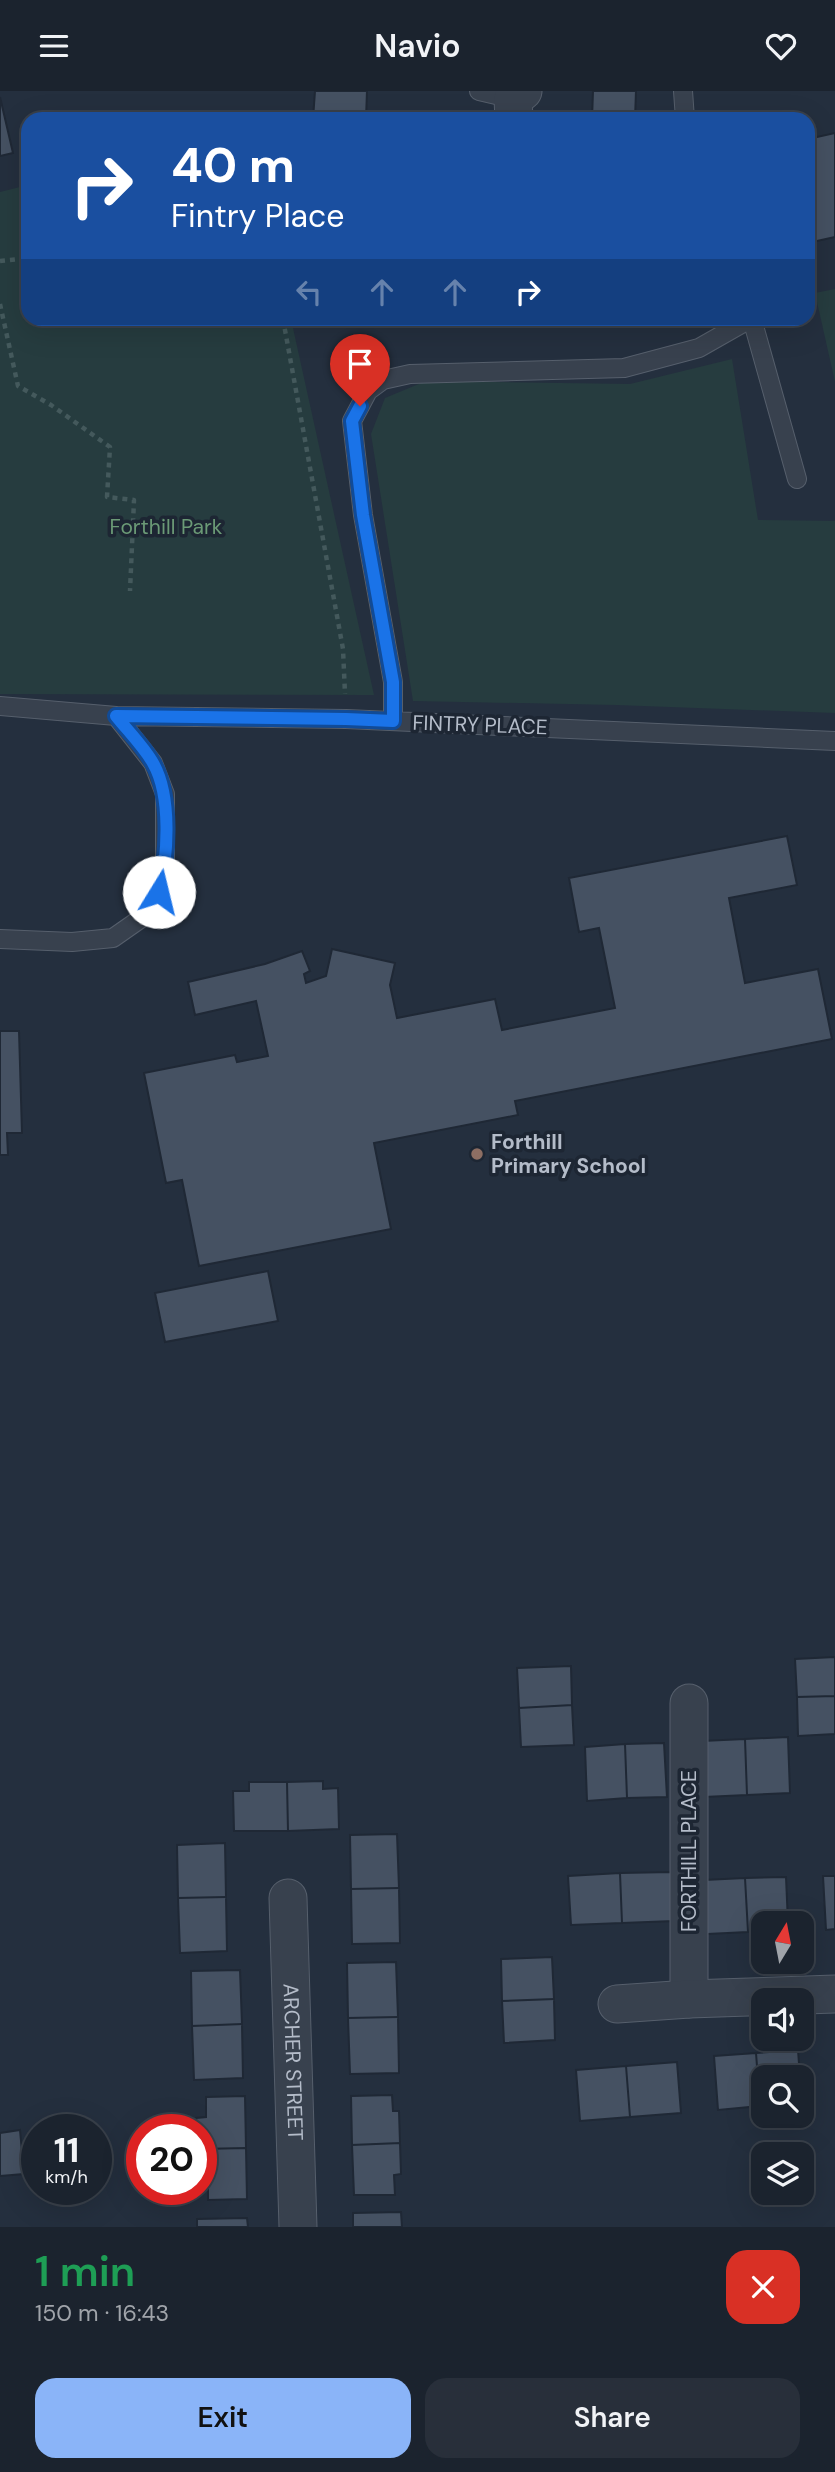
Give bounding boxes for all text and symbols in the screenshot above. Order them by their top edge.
text: Navio [374,25,461,67]
icon: menu [35,27,73,65]
icon: heart [762,27,800,65]
text: 40 m [171,133,295,197]
icon: right [56,140,147,231]
text: Fintry Place [171,195,344,237]
icon: left [290,273,328,311]
icon: ahead [363,273,401,311]
icon: ahead [436,273,474,311]
icon: right [509,273,547,311]
pin [330,334,390,406]
icon: arrive [341,345,379,383]
park label: Forthill Park [110,513,223,541]
street label: FINTRY PLACE [412,709,548,741]
position arrow [122,855,196,929]
place label: Forthill Primary School [491,1128,646,1180]
marker: Forthill Primary School [469,1146,485,1162]
street label: FORTHILL PLACE [675,1770,703,1932]
north arrow [751,1911,814,1974]
map controls [751,1911,814,2205]
street label: ARCHER STREET [277,1983,309,2141]
button: sound [751,1988,814,2051]
button: search [751,2065,814,2128]
speed limit sign: 20 [126,2114,217,2205]
text: 11 [54,2127,79,2173]
button: layers [751,2142,814,2205]
text: km/h [45,2165,88,2189]
text: 1 min [35,2244,135,2299]
button: close [726,2250,800,2324]
text: 150 m · 16:43 [35,2298,169,2328]
button: Exit [35,2378,411,2458]
button: Share [425,2378,800,2458]

